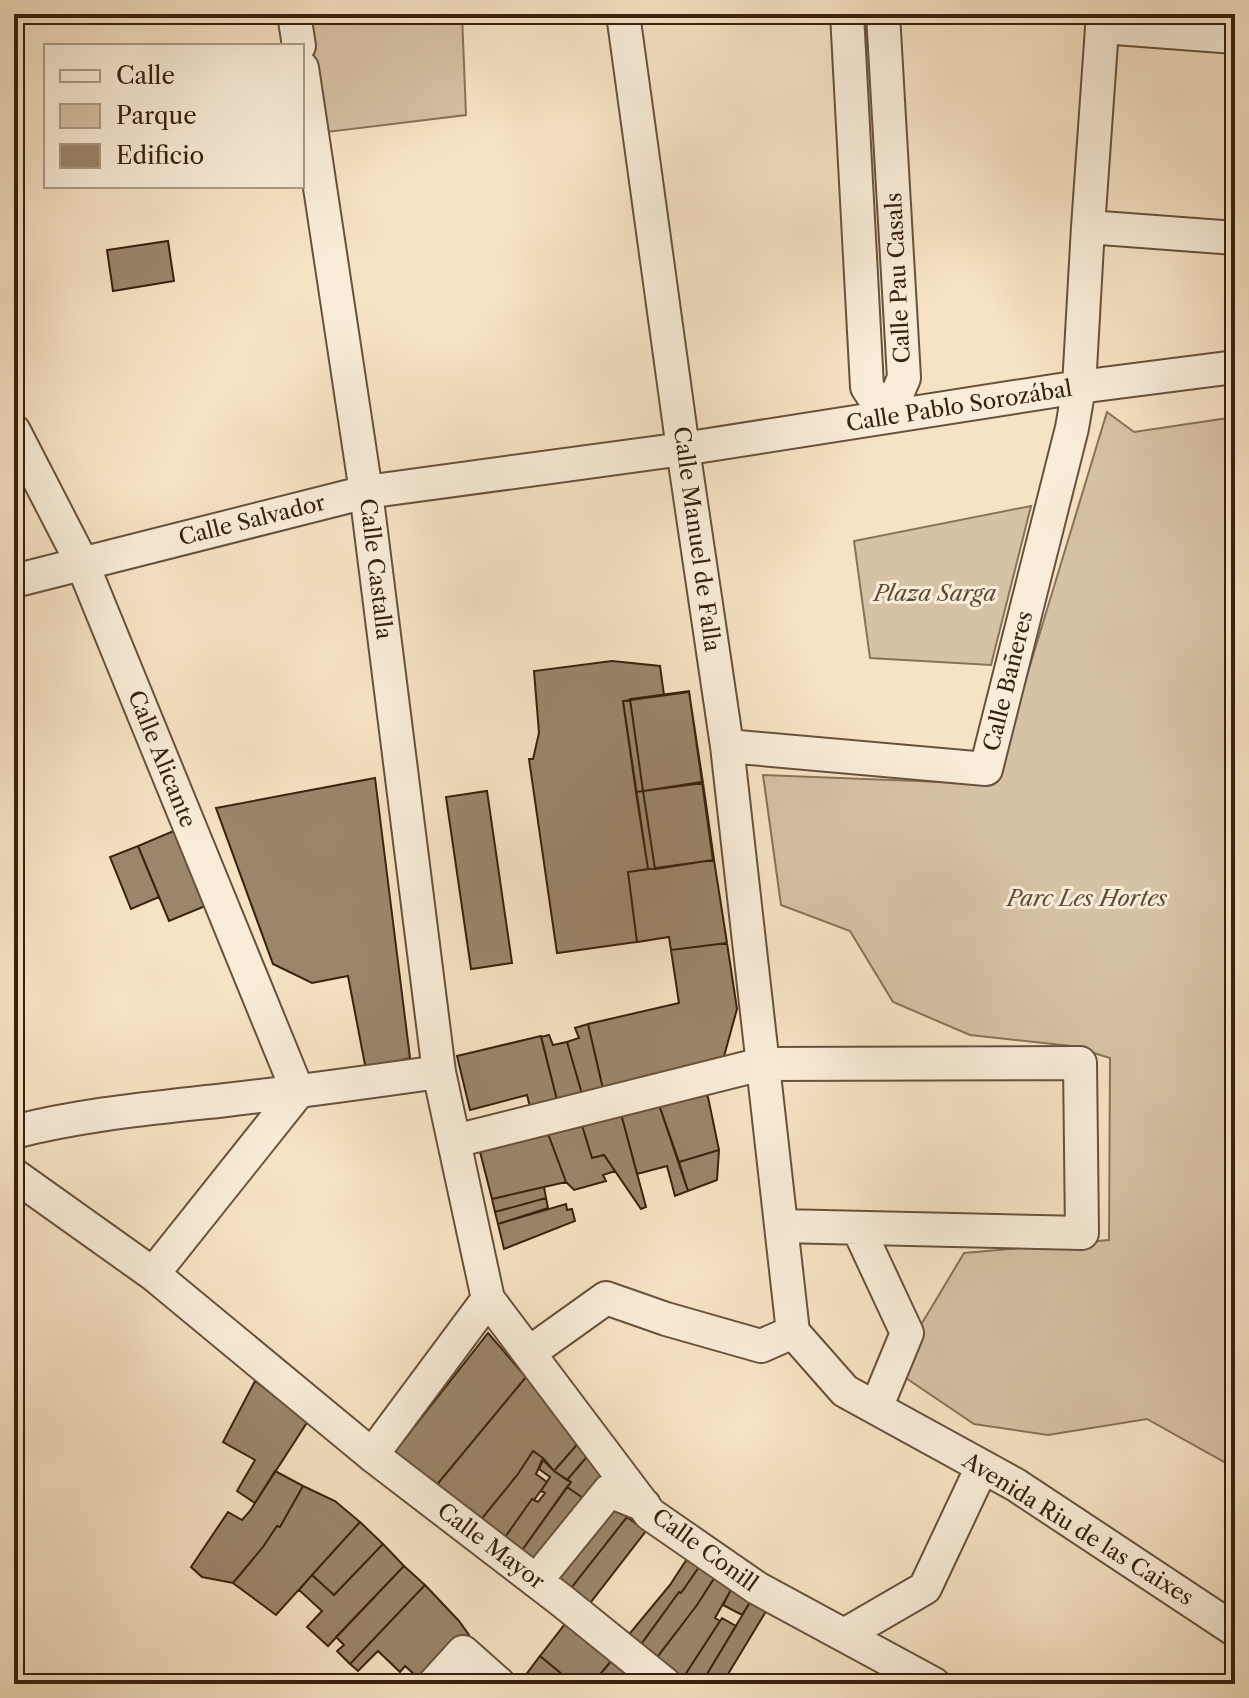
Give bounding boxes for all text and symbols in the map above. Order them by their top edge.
legend [44,44,304,188]
text: Calle [116,61,175,90]
text: Parque [116,101,197,130]
text: Edificio [116,141,204,170]
street label: Calle Pau Casals [880,192,916,364]
street label: Calle Pablo Sorozábal [844,375,1074,437]
street label: Calle Manuel de Falla [668,425,726,654]
street label: Calle Salvador [176,489,328,551]
street label: Calle Castalla [354,497,398,641]
park label: Plaza Sarga [872,580,996,607]
street label: Calle Bañeres [978,608,1038,754]
street label: Calle Alicante [122,686,202,832]
park label: Parc Les Hortes [1005,885,1167,912]
street label: Avenida Riu de las Caixes [957,1446,1198,1611]
street label: Calle Mayor [432,1497,550,1595]
street label: Calle Conill [647,1503,763,1598]

